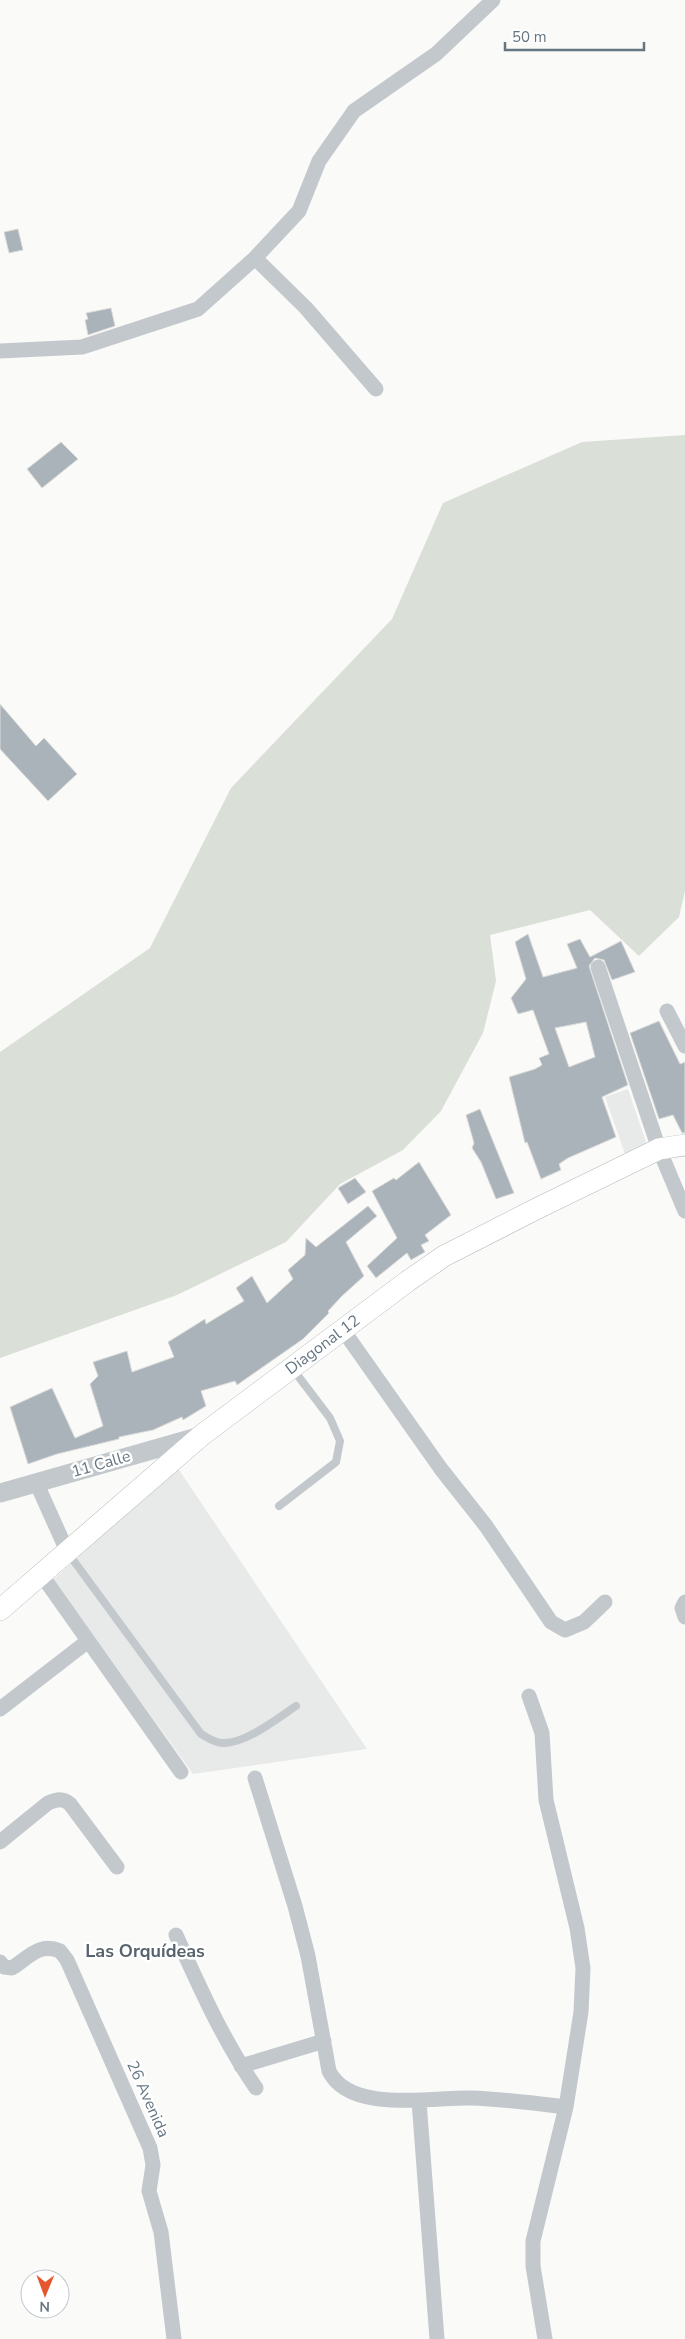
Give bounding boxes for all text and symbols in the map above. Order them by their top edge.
scale bar [505,20,644,52]
text: 50 m [512,27,547,47]
street label: Diagonal 12 [281,1310,365,1380]
street label: 11 Calle [69,1445,133,1483]
district label: Las Orquídeas [85,1939,205,1963]
street label: 26 Avenida [121,2057,175,2141]
north arrow [20,2269,70,2319]
text: N [39,2297,50,2316]

